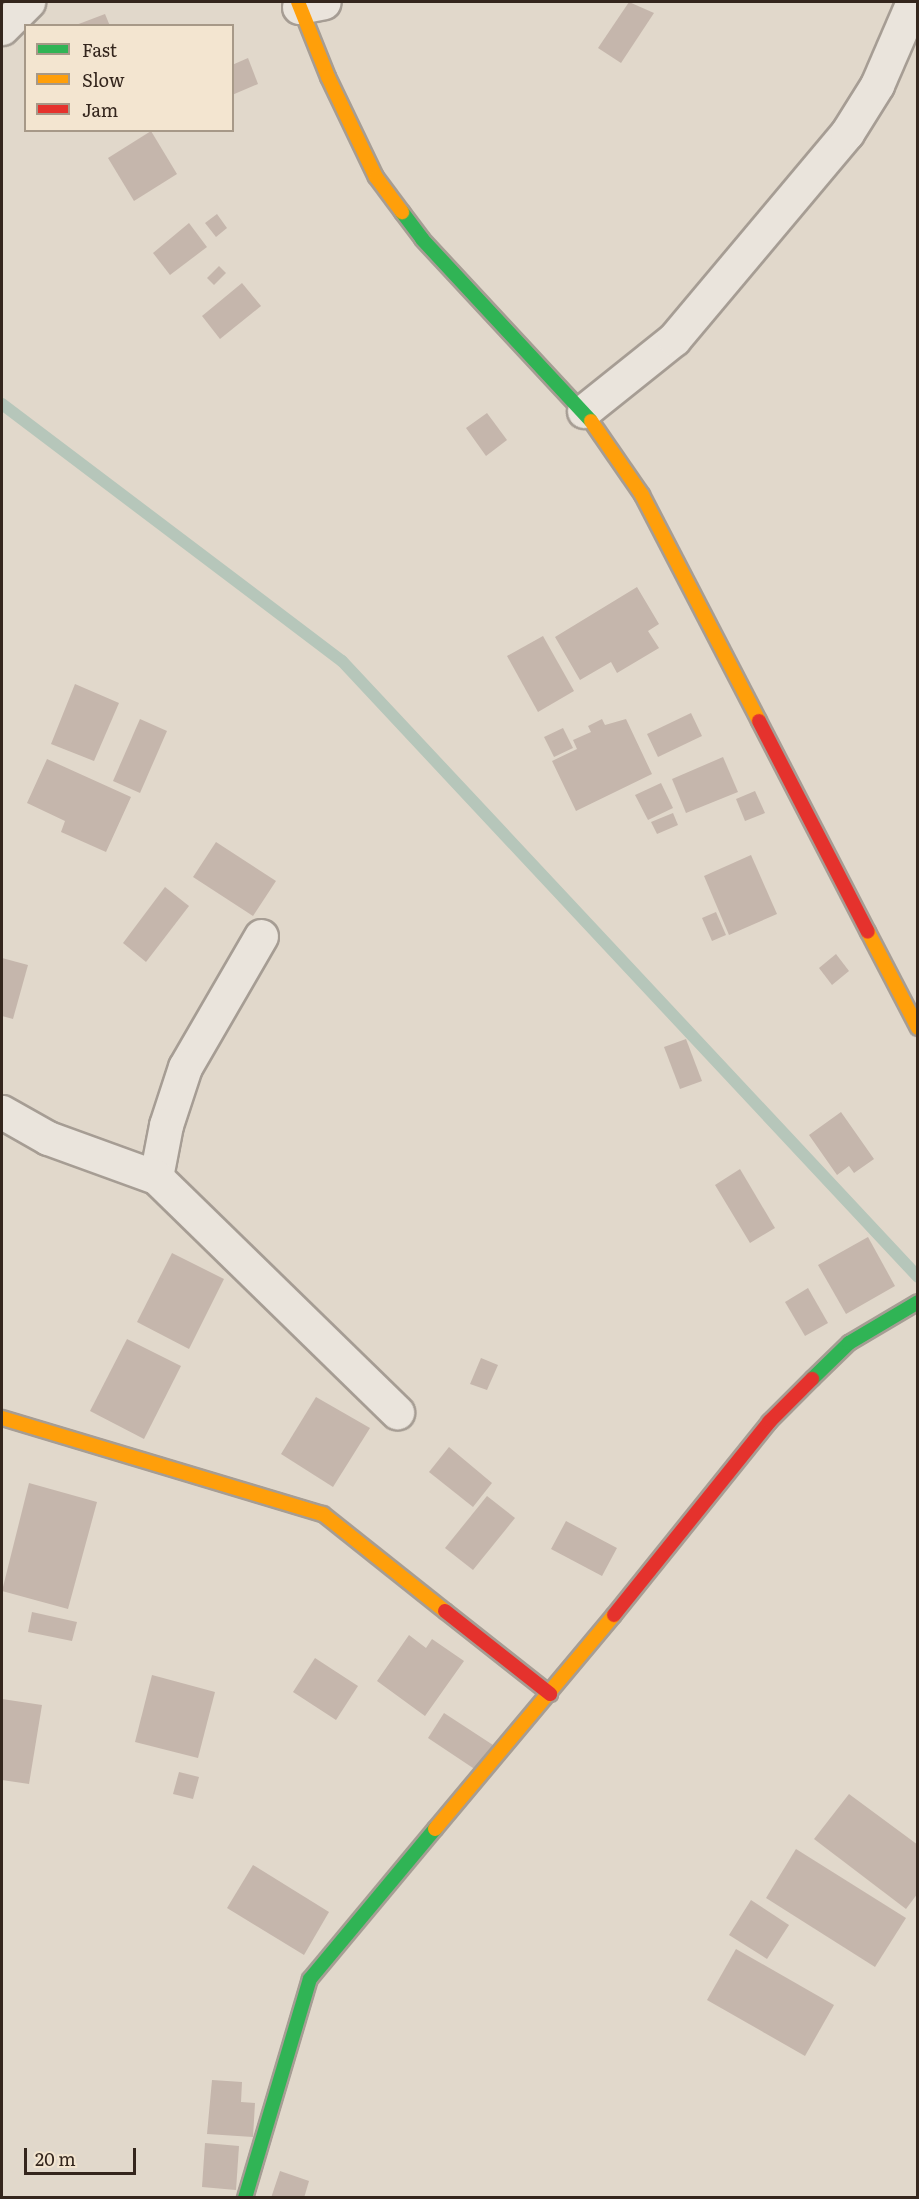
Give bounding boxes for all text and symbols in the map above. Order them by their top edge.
legend [24,24,234,132]
text: Fast [82,36,117,63]
text: Slow [82,66,124,93]
text: Jam [82,96,118,123]
scale bar [27,2136,140,2174]
text: 20 m [35,2145,76,2172]

